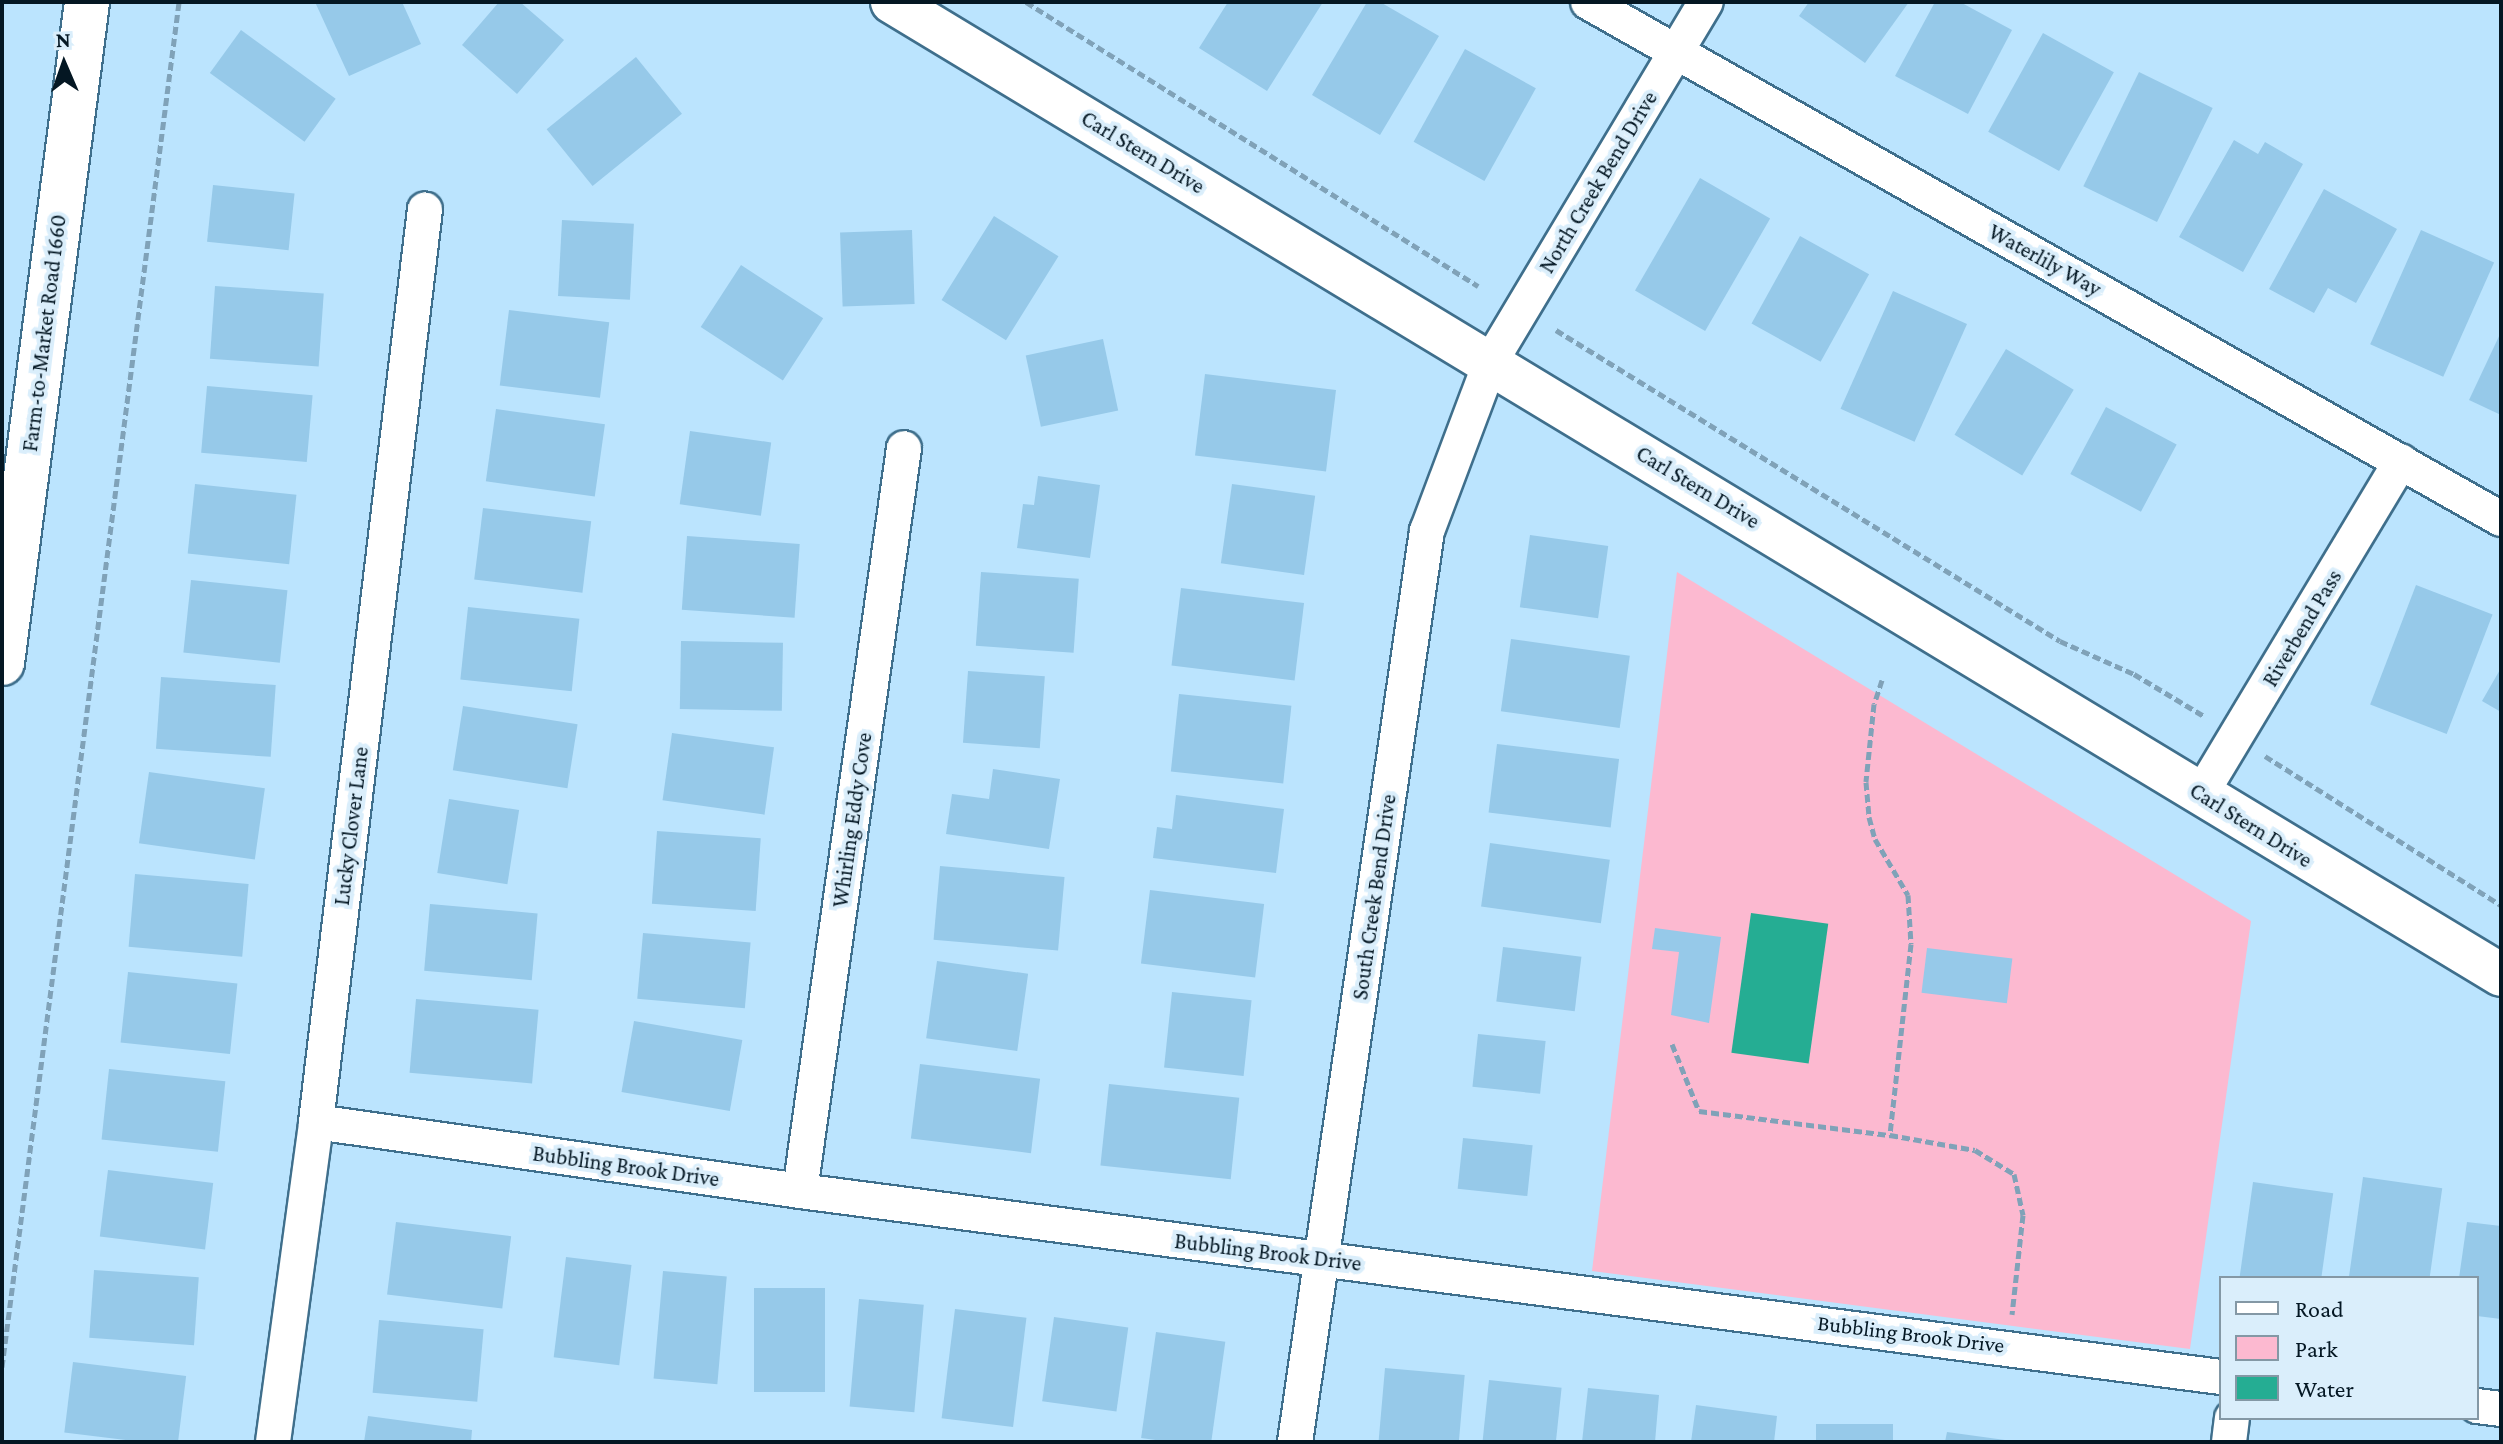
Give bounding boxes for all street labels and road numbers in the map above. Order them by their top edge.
street label: North Creek Bend Drive [1533,86,1663,278]
street label: Carl Stern Drive [1076,105,1210,199]
street label: Farm-to-Market Road 1660 [16,213,72,453]
street label: Waterlily Way [1984,218,2106,302]
street label: Carl Stern Drive [1631,440,1765,534]
street label: Riverbend Pass [2257,565,2347,691]
street label: Whirling Eddy Cove [827,731,877,909]
street label: Lucky Clover Lane [328,745,374,907]
street label: Carl Stern Drive [2185,777,2317,873]
street label: South Creek Bend Drive [1346,792,1402,1002]
street label: Bubbling Brook Drive [531,1140,721,1192]
street label: Bubbling Brook Drive [1173,1227,1363,1277]
street label: Bubbling Brook Drive [1816,1309,2006,1359]

